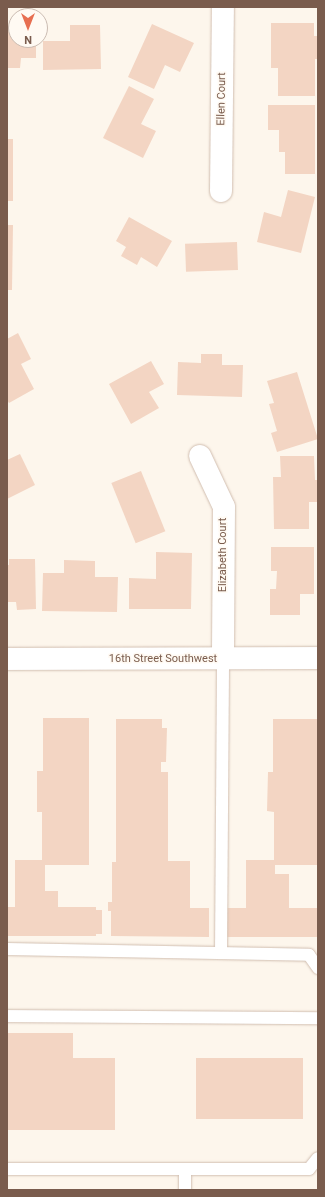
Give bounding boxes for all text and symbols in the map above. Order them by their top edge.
north arrow [8,8,48,48]
text: N [24,33,32,46]
street label: Ellen Court [215,72,229,126]
street label: Elizabeth Court [216,518,230,592]
street label: 16th Street Southwest [109,652,217,666]

